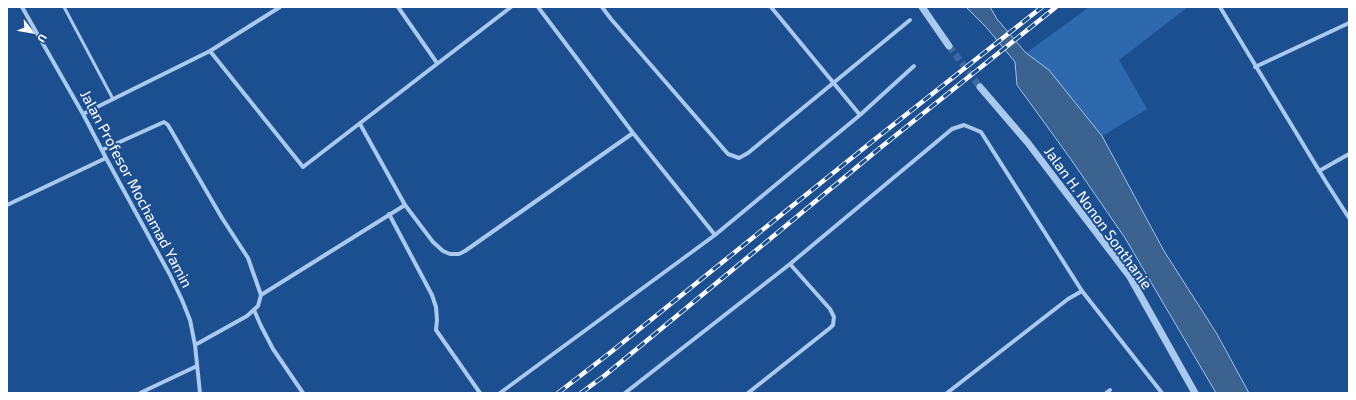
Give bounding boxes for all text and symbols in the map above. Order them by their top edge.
north arrow [12,12,52,52]
text: U [35,32,50,45]
street label: Jalan Profesor Mochamad Yamin [76,87,196,291]
street label: Jalan H. Nonon Sonthanie [1040,143,1156,293]

